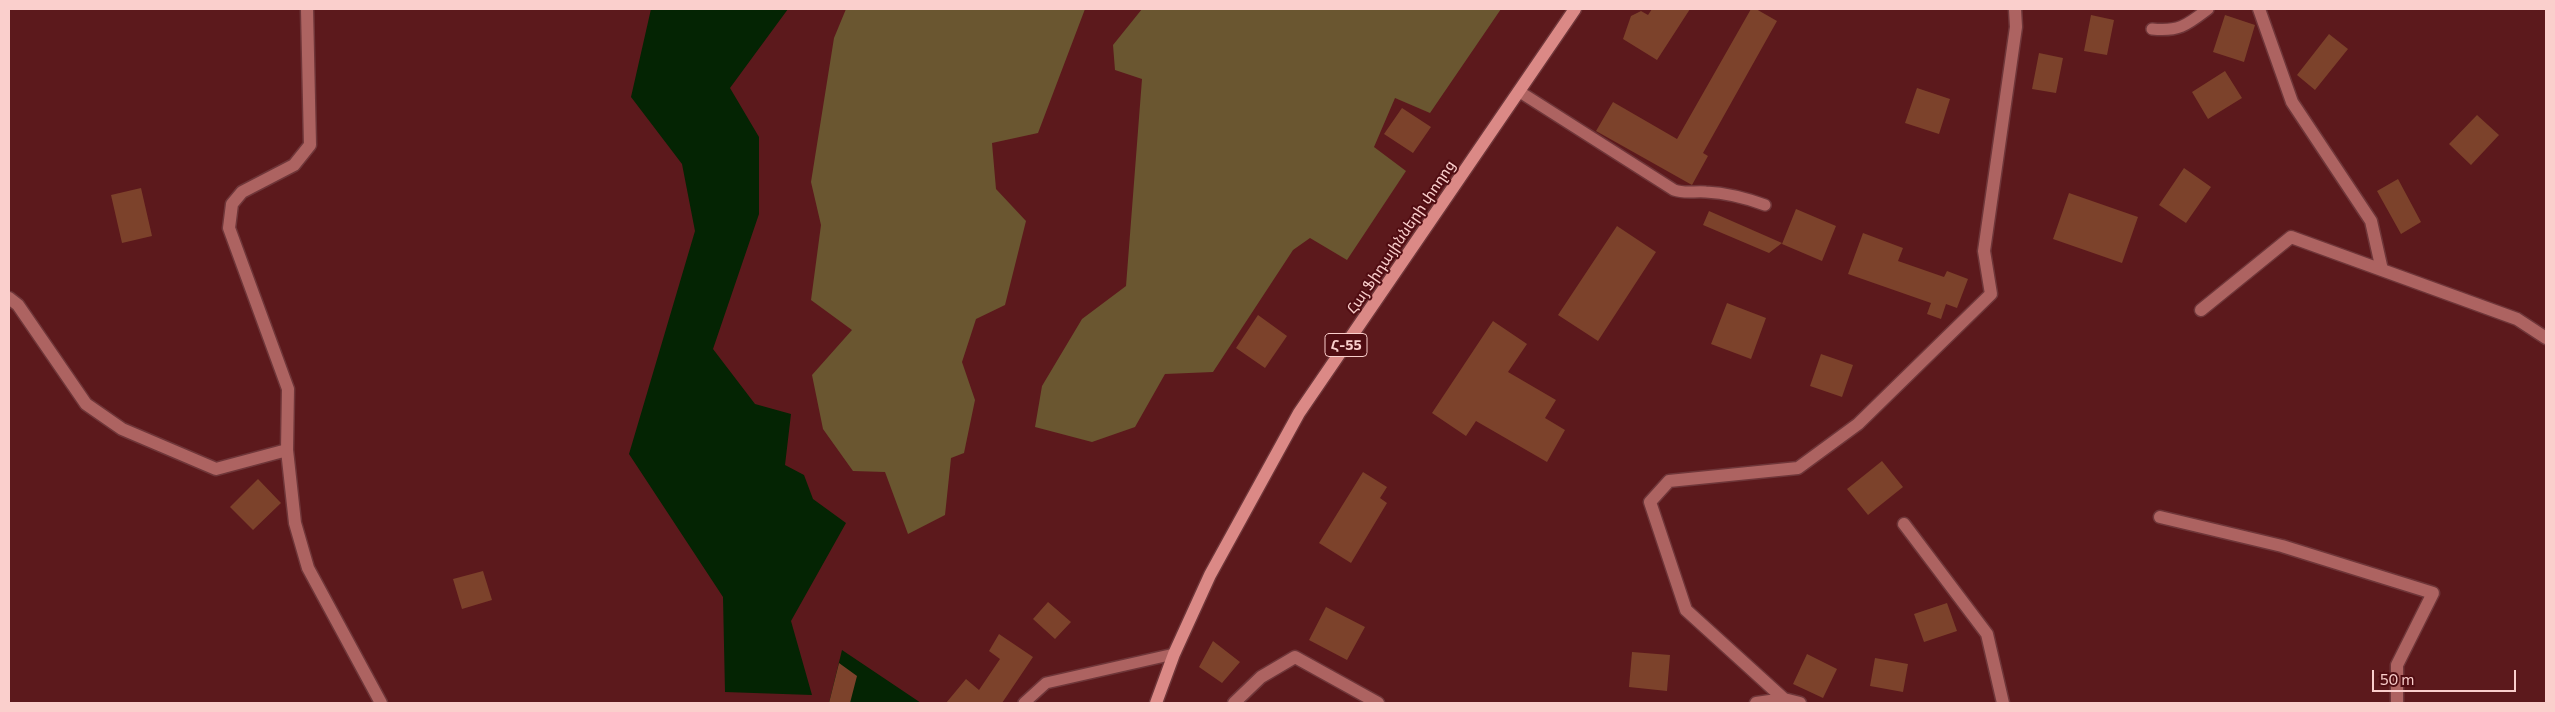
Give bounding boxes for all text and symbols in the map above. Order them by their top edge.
street label: Հայ Ֆիդայինների փողոց [1343,157,1459,317]
road number: Հ-55 [1325,334,1367,356]
scale bar [2375,660,2519,692]
text: 50 m [2380,670,2414,688]

